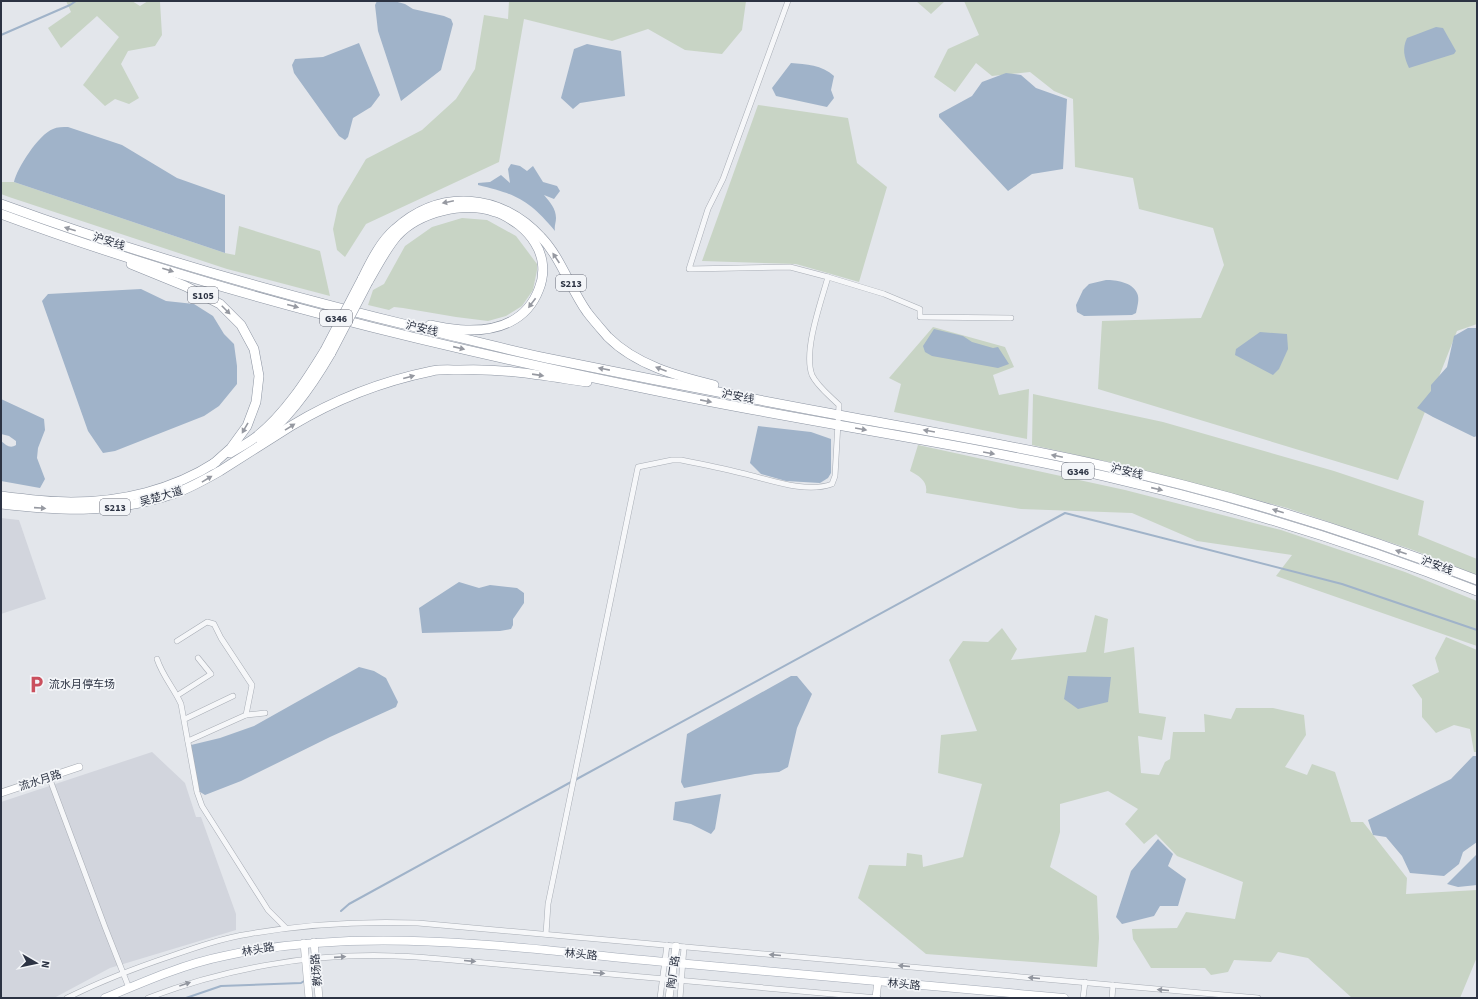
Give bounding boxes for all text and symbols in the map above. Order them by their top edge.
one-way arrow [441,200,454,206]
one-way arrow [64,226,76,232]
street label: 沪安线 [91,229,127,254]
one-way arrow [552,253,560,263]
one-way arrow [162,267,174,273]
road number: S213 [556,275,586,291]
road number: S105 [188,287,218,303]
one-way arrow [527,298,536,309]
one-way arrow [286,304,299,310]
one-way arrow [222,305,231,315]
road number: G346 [320,310,352,326]
street label: 沪安线 [404,317,440,340]
one-way arrow [454,345,466,351]
one-way arrow [598,366,610,372]
one-way arrow [655,366,667,372]
one-way arrow [532,372,544,378]
one-way arrow [404,374,416,380]
street label: 沪安线 [720,386,756,407]
one-way arrow [699,398,712,404]
one-way arrow [241,422,248,434]
one-way arrow [284,424,296,431]
one-way arrow [855,427,867,433]
one-way arrow [923,428,935,434]
one-way arrow [983,450,995,456]
one-way arrow [1050,452,1063,458]
street label: 沪安线 [1109,460,1145,483]
road number: G346 [1062,463,1094,479]
one-way arrow [201,475,213,482]
street label: 吴楚大道 [138,483,184,510]
one-way arrow [1151,486,1163,492]
road number: S213 [100,499,130,515]
one-way arrow [34,505,46,512]
one-way arrow [1271,508,1283,514]
one-way arrow [1395,549,1407,555]
street label: 沪安线 [1419,553,1455,578]
parking icon: 流水月停车场 [26,674,46,694]
place label: 流水月停车场 [49,677,115,692]
street label: 流水月路 [17,767,63,794]
street label: 林头路 [241,939,276,960]
north arrow [16,943,56,983]
street label: 林头路 [564,946,598,963]
one-way arrow [769,951,781,958]
street label: 教场路 [308,953,325,987]
one-way arrow [334,954,346,961]
street label: 陶厂路 [664,955,683,989]
one-way arrow [464,958,476,965]
text: N [37,960,53,969]
one-way arrow [898,963,910,970]
one-way arrow [593,970,605,976]
one-way arrow [1028,975,1040,981]
street label: 林头路 [887,976,921,993]
one-way arrow [179,981,191,987]
one-way arrow [1157,986,1169,993]

